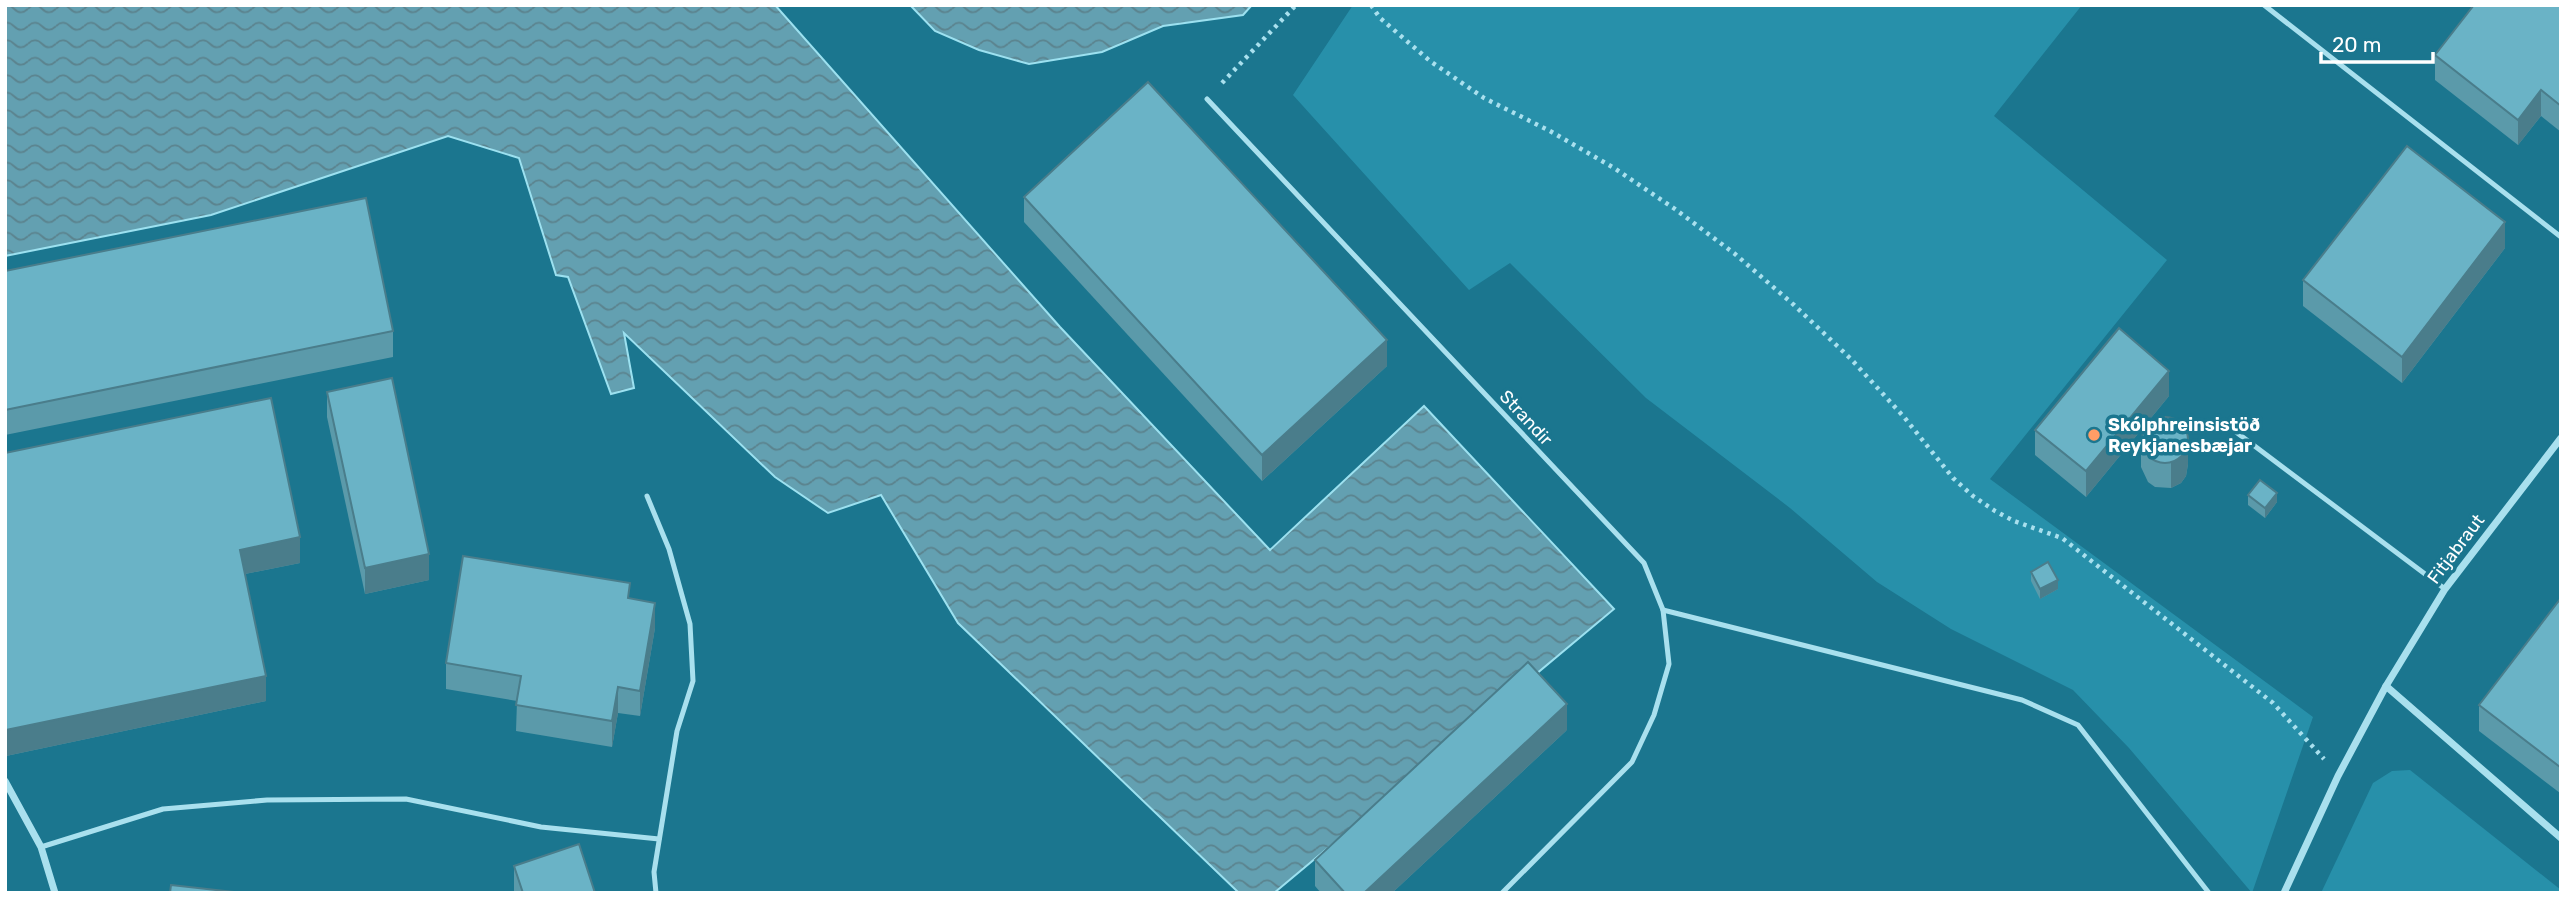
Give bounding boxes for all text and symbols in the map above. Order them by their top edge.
scale bar [2321,21,2433,65]
text: 20 m [2332,32,2381,57]
street label: Strandir [1495,386,1557,450]
place label: Skólphreinsistöð Reykjanesbæjar [2108,414,2260,457]
marker: Skólphreinsistöð Reykjanesbæjar [2086,427,2102,443]
street label: Fitjabraut [2423,510,2489,588]

